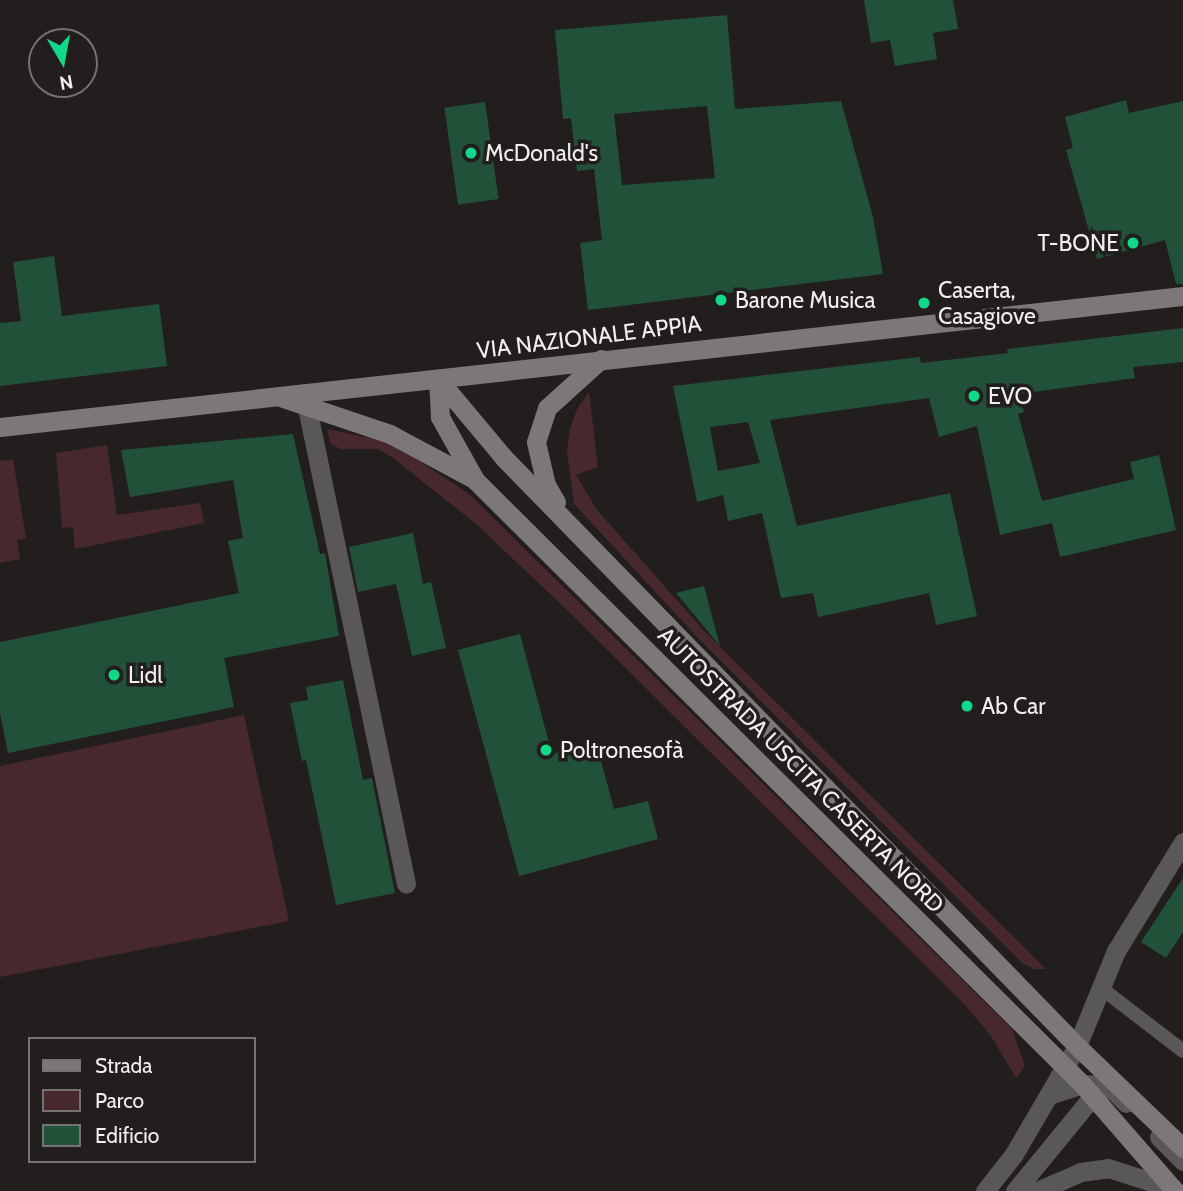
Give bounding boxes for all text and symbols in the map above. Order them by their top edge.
north arrow [28,28,98,98]
text: N [58,70,75,95]
place label: McDonald's [485,139,598,167]
marker: McDonald's [463,145,479,161]
place label: T-BONE [1038,229,1119,257]
marker: T-BONE [1125,235,1141,251]
place label: Caserta, Casagiove [938,276,1036,330]
place label: Barone Musica [735,286,876,314]
marker: Barone Musica [713,292,729,308]
marker: Caserta, Casagiove [916,295,932,311]
street label: VIA NAZIONALE APPIA [475,310,703,364]
place label: EVO [988,382,1032,410]
marker: EVO [966,388,982,404]
street label: AUTOSTRADA USCITA CASERTA NORD [652,621,950,919]
place label: Lidl [128,661,163,689]
marker: Lidl [106,667,122,683]
place label: Ab Car [981,692,1046,720]
marker: Ab Car [959,698,975,714]
place label: Poltronesofà [560,736,683,764]
marker: Poltronesofà [538,742,554,758]
legend [28,1037,256,1163]
text: Strada [95,1053,152,1078]
text: Parco [95,1088,144,1113]
text: Edificio [95,1123,159,1148]

